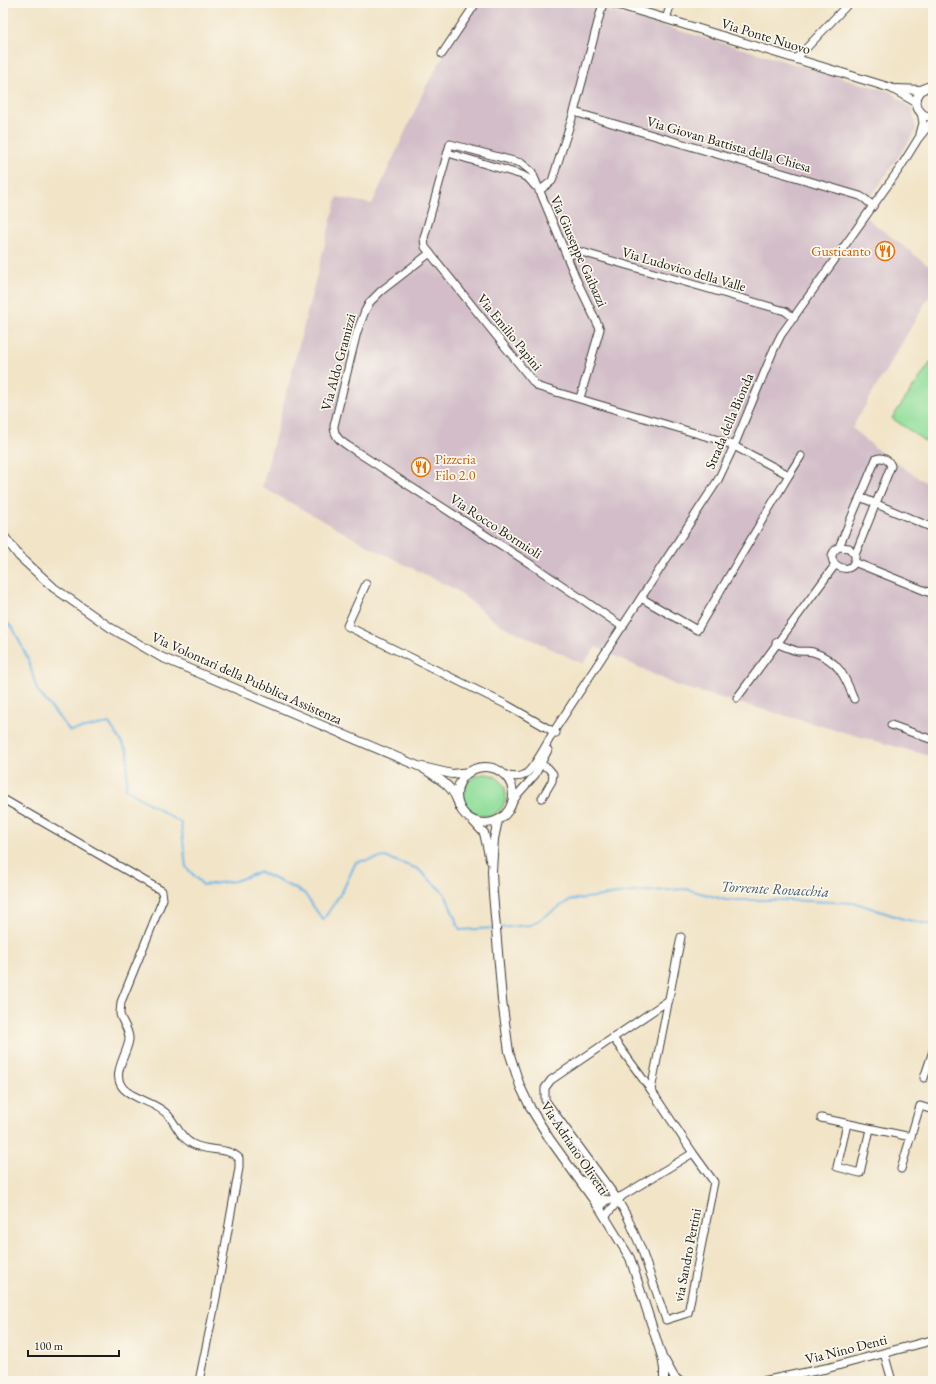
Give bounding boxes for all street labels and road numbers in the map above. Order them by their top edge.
street label: Via Ponte Nuovo [719,14,813,58]
street label: Via Giovan Battista della Chiesa [645,112,814,176]
street label: Via Giuseppe Gaibazzi [546,192,612,310]
street label: Via Ludovico della Valle [620,243,749,296]
street label: Via Emilio Papini [473,290,547,375]
street label: Via Aldo Gramizzi [316,311,360,412]
street label: Strada della Bionda [701,370,758,472]
street label: Via Rocco Bormioli [447,490,546,563]
street label: Via Volontari della Pubblica Assistenza [149,628,345,728]
street label: Via Adriano Olivetti [537,1098,613,1199]
street label: via Sandro Pertini [669,1206,705,1303]
street label: Via Nino Denti [803,1330,889,1368]

